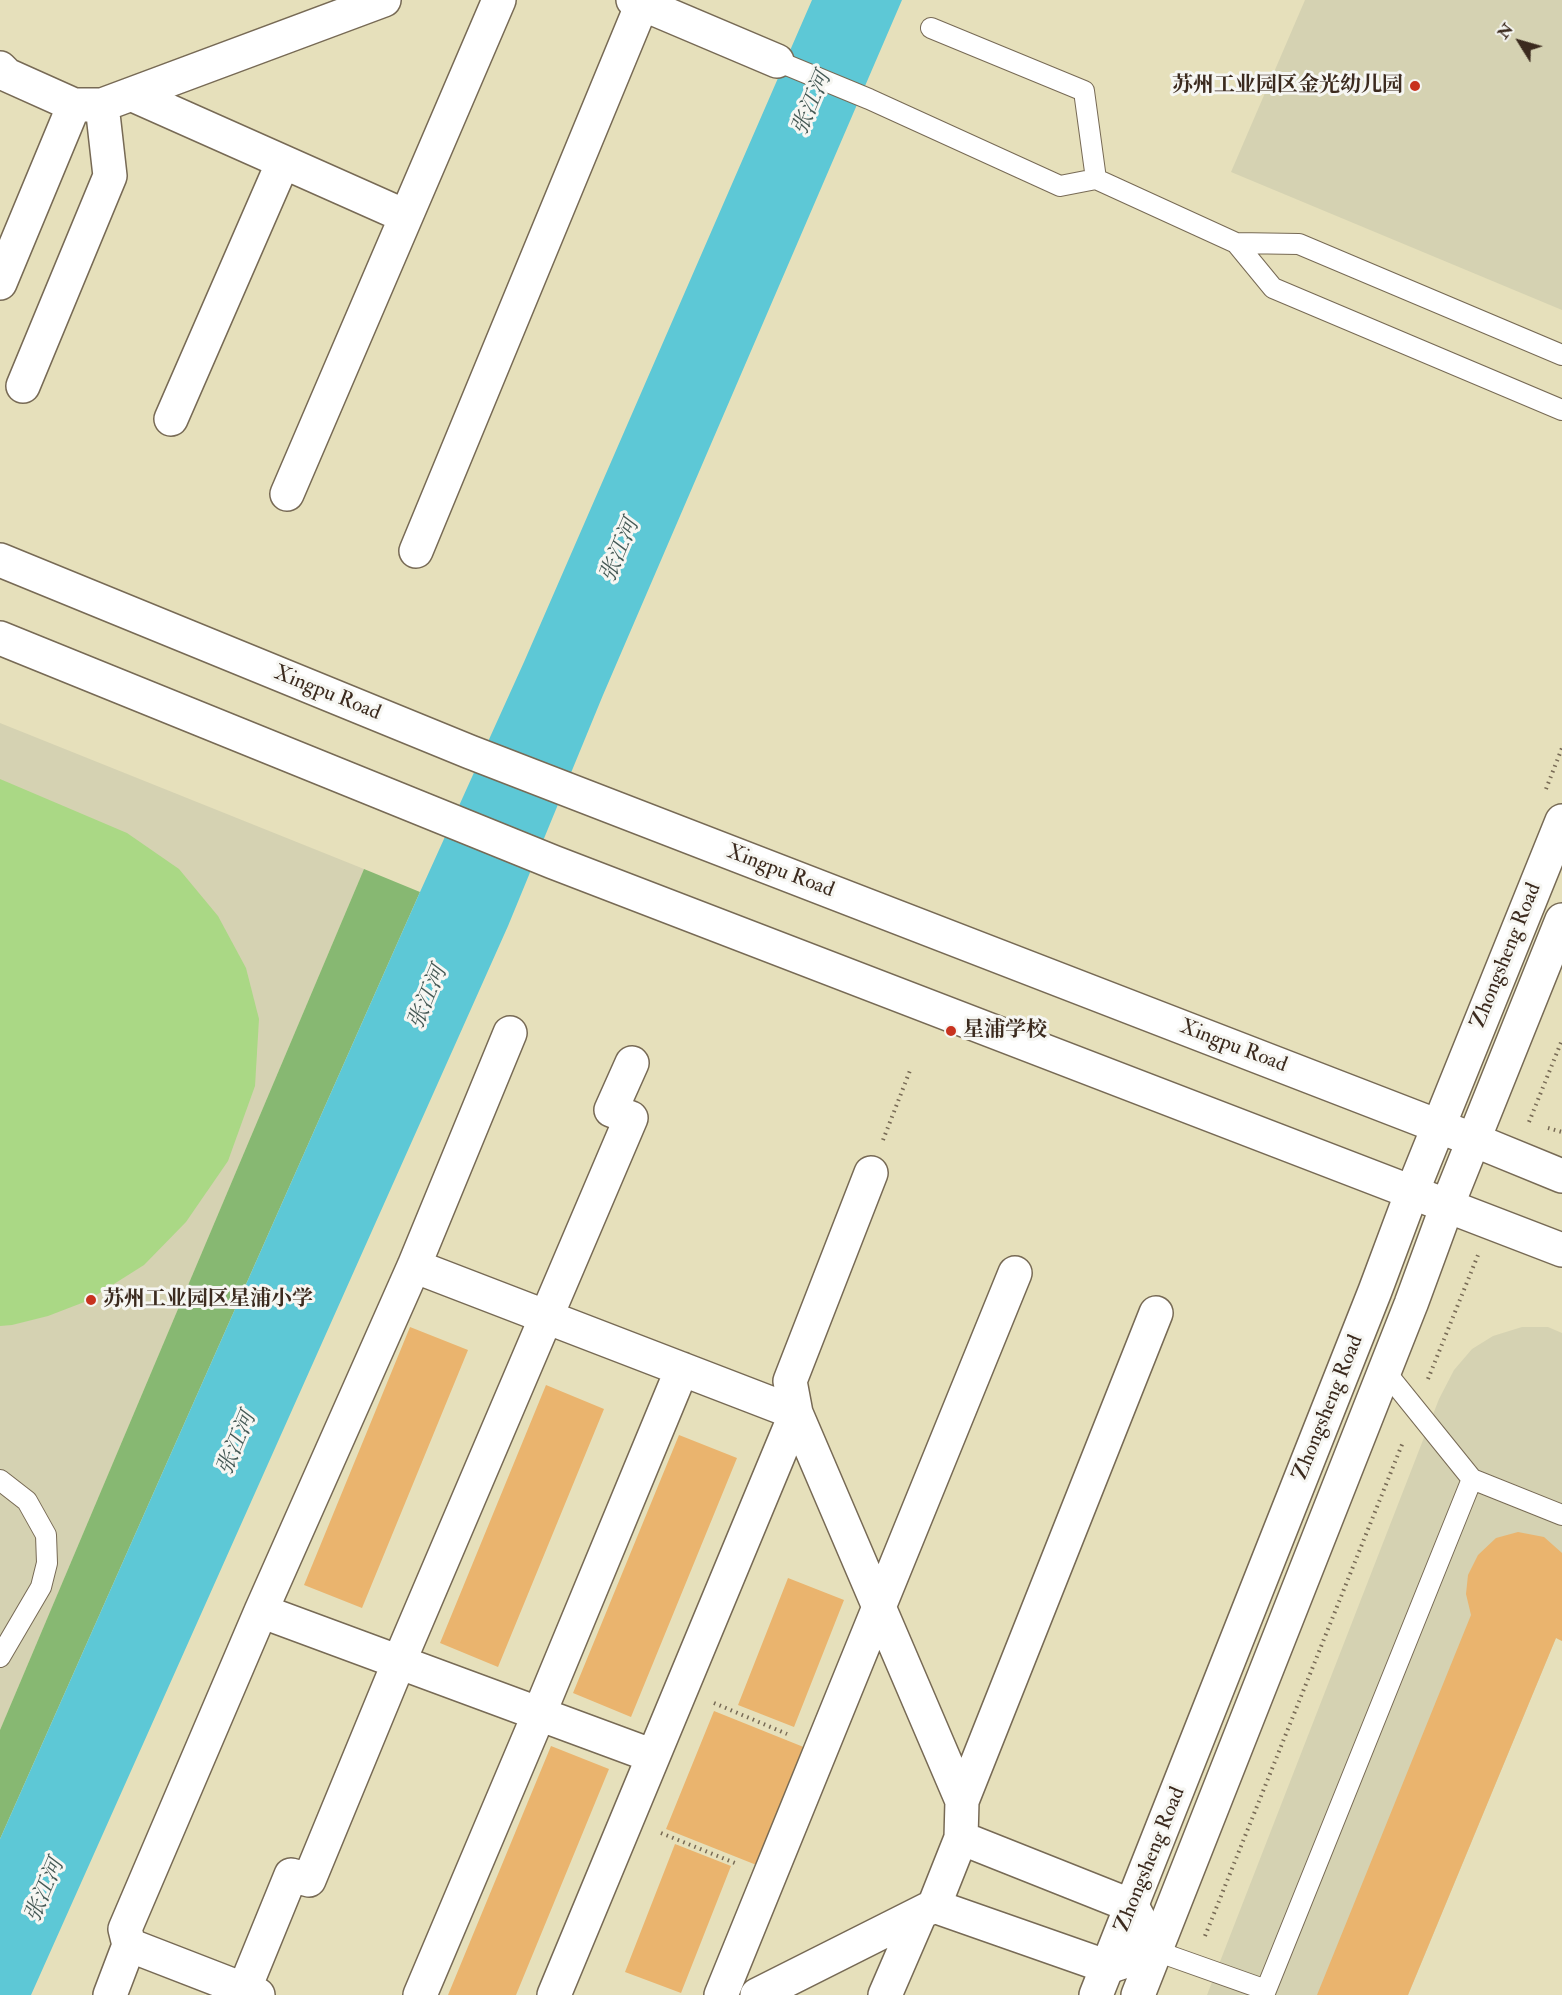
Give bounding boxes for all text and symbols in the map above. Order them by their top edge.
north arrow [1490,12,1550,72]
text: N [1493,19,1518,43]
water label: 张江河 [788,68,838,140]
place label: 苏州工业园区金光幼儿园 [1172,73,1403,99]
marker: 苏州工业园区金光幼儿园 [1408,79,1422,93]
water label: 张江河 [596,515,646,587]
street label: Xingpu Road [270,661,384,727]
street label: Xingpu Road [723,840,837,904]
street label: Zhongsheng Road [1466,880,1548,1032]
water label: 张江河 [404,962,454,1034]
street label: Xingpu Road [1176,1015,1290,1079]
place label: 星浦学校 [963,1018,1047,1044]
marker: 星浦学校 [944,1024,958,1038]
place label: 苏州工业园区星浦小学 [103,1287,313,1313]
marker: 苏州工业园区星浦小学 [84,1293,98,1307]
street label: Zhongsheng Road [1288,1332,1370,1484]
water label: 张江河 [213,1408,263,1480]
street label: Zhongsheng Road [1110,1784,1192,1936]
water label: 张江河 [21,1855,71,1927]

